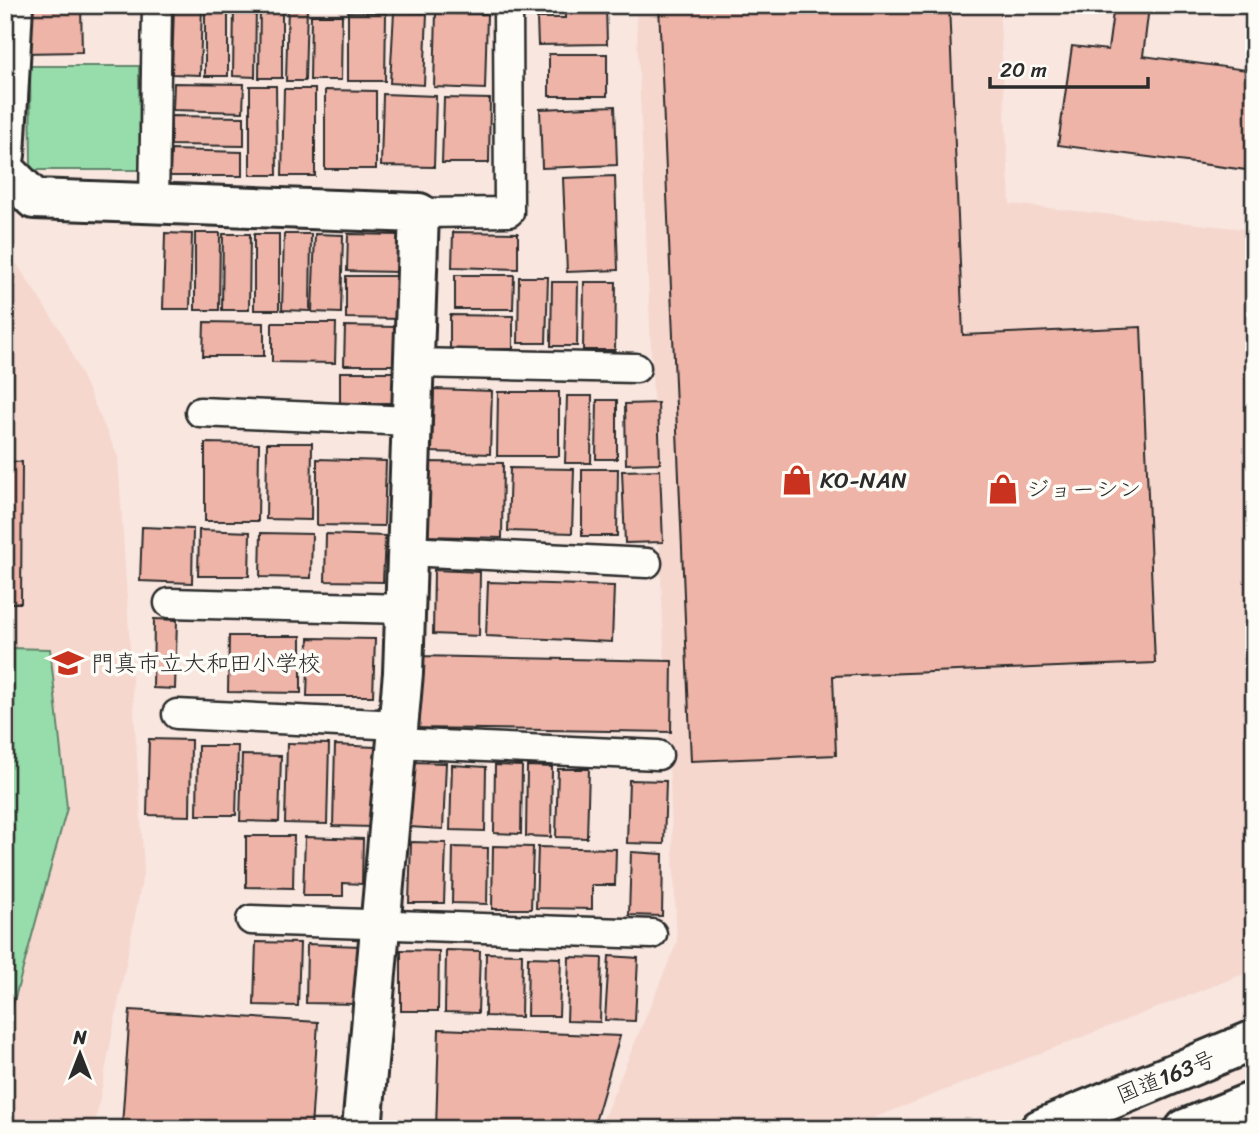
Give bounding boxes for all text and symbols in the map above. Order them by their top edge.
scale bar [990,46,1147,90]
text: 20 m [1000,51,1047,89]
place label: KO-NAN [820,460,907,501]
shop icon: KO-NAN [780,463,814,497]
place label: ジョーシン [1026,469,1141,510]
shop icon: ジョーシン [986,472,1020,506]
place label: 門真市立大和田小学校 [91,643,321,684]
school or university icon: 門真市立大和田小学校 [51,646,85,680]
north arrow [46,1018,116,1088]
text: N [72,1021,87,1054]
street label: 国道163号 [1110,1038,1222,1116]

